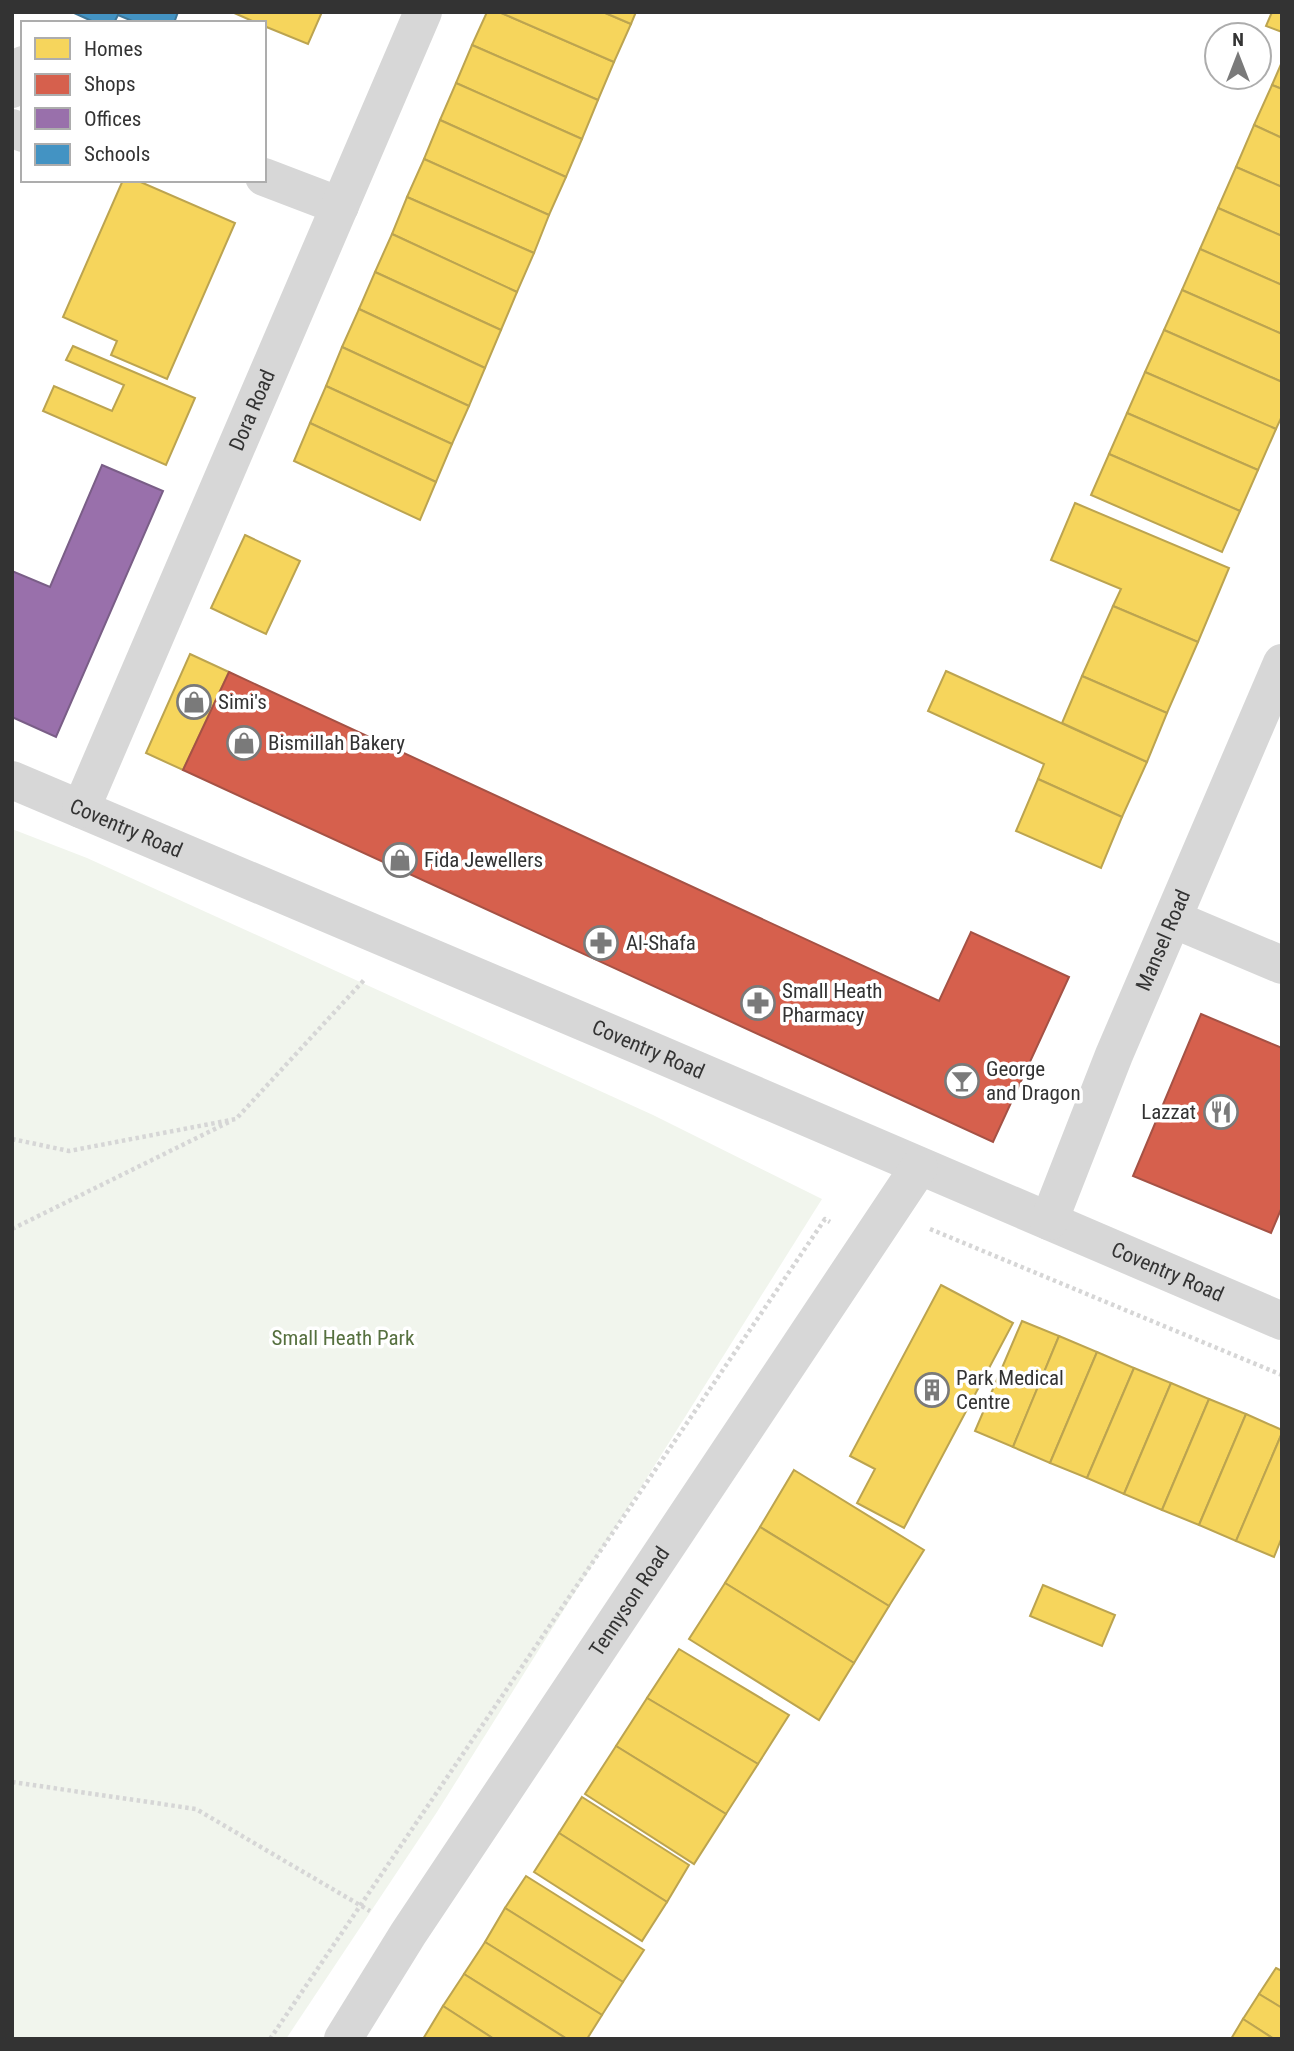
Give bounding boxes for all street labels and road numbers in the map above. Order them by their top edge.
street label: Dora Road [224,366,280,454]
street label: Coventry Road [66,794,186,863]
street label: Mansel Road [1131,886,1195,994]
street label: Coventry Road [589,1015,708,1084]
street label: Coventry Road [1108,1237,1227,1307]
street label: Tennyson Road [585,1542,674,1661]

